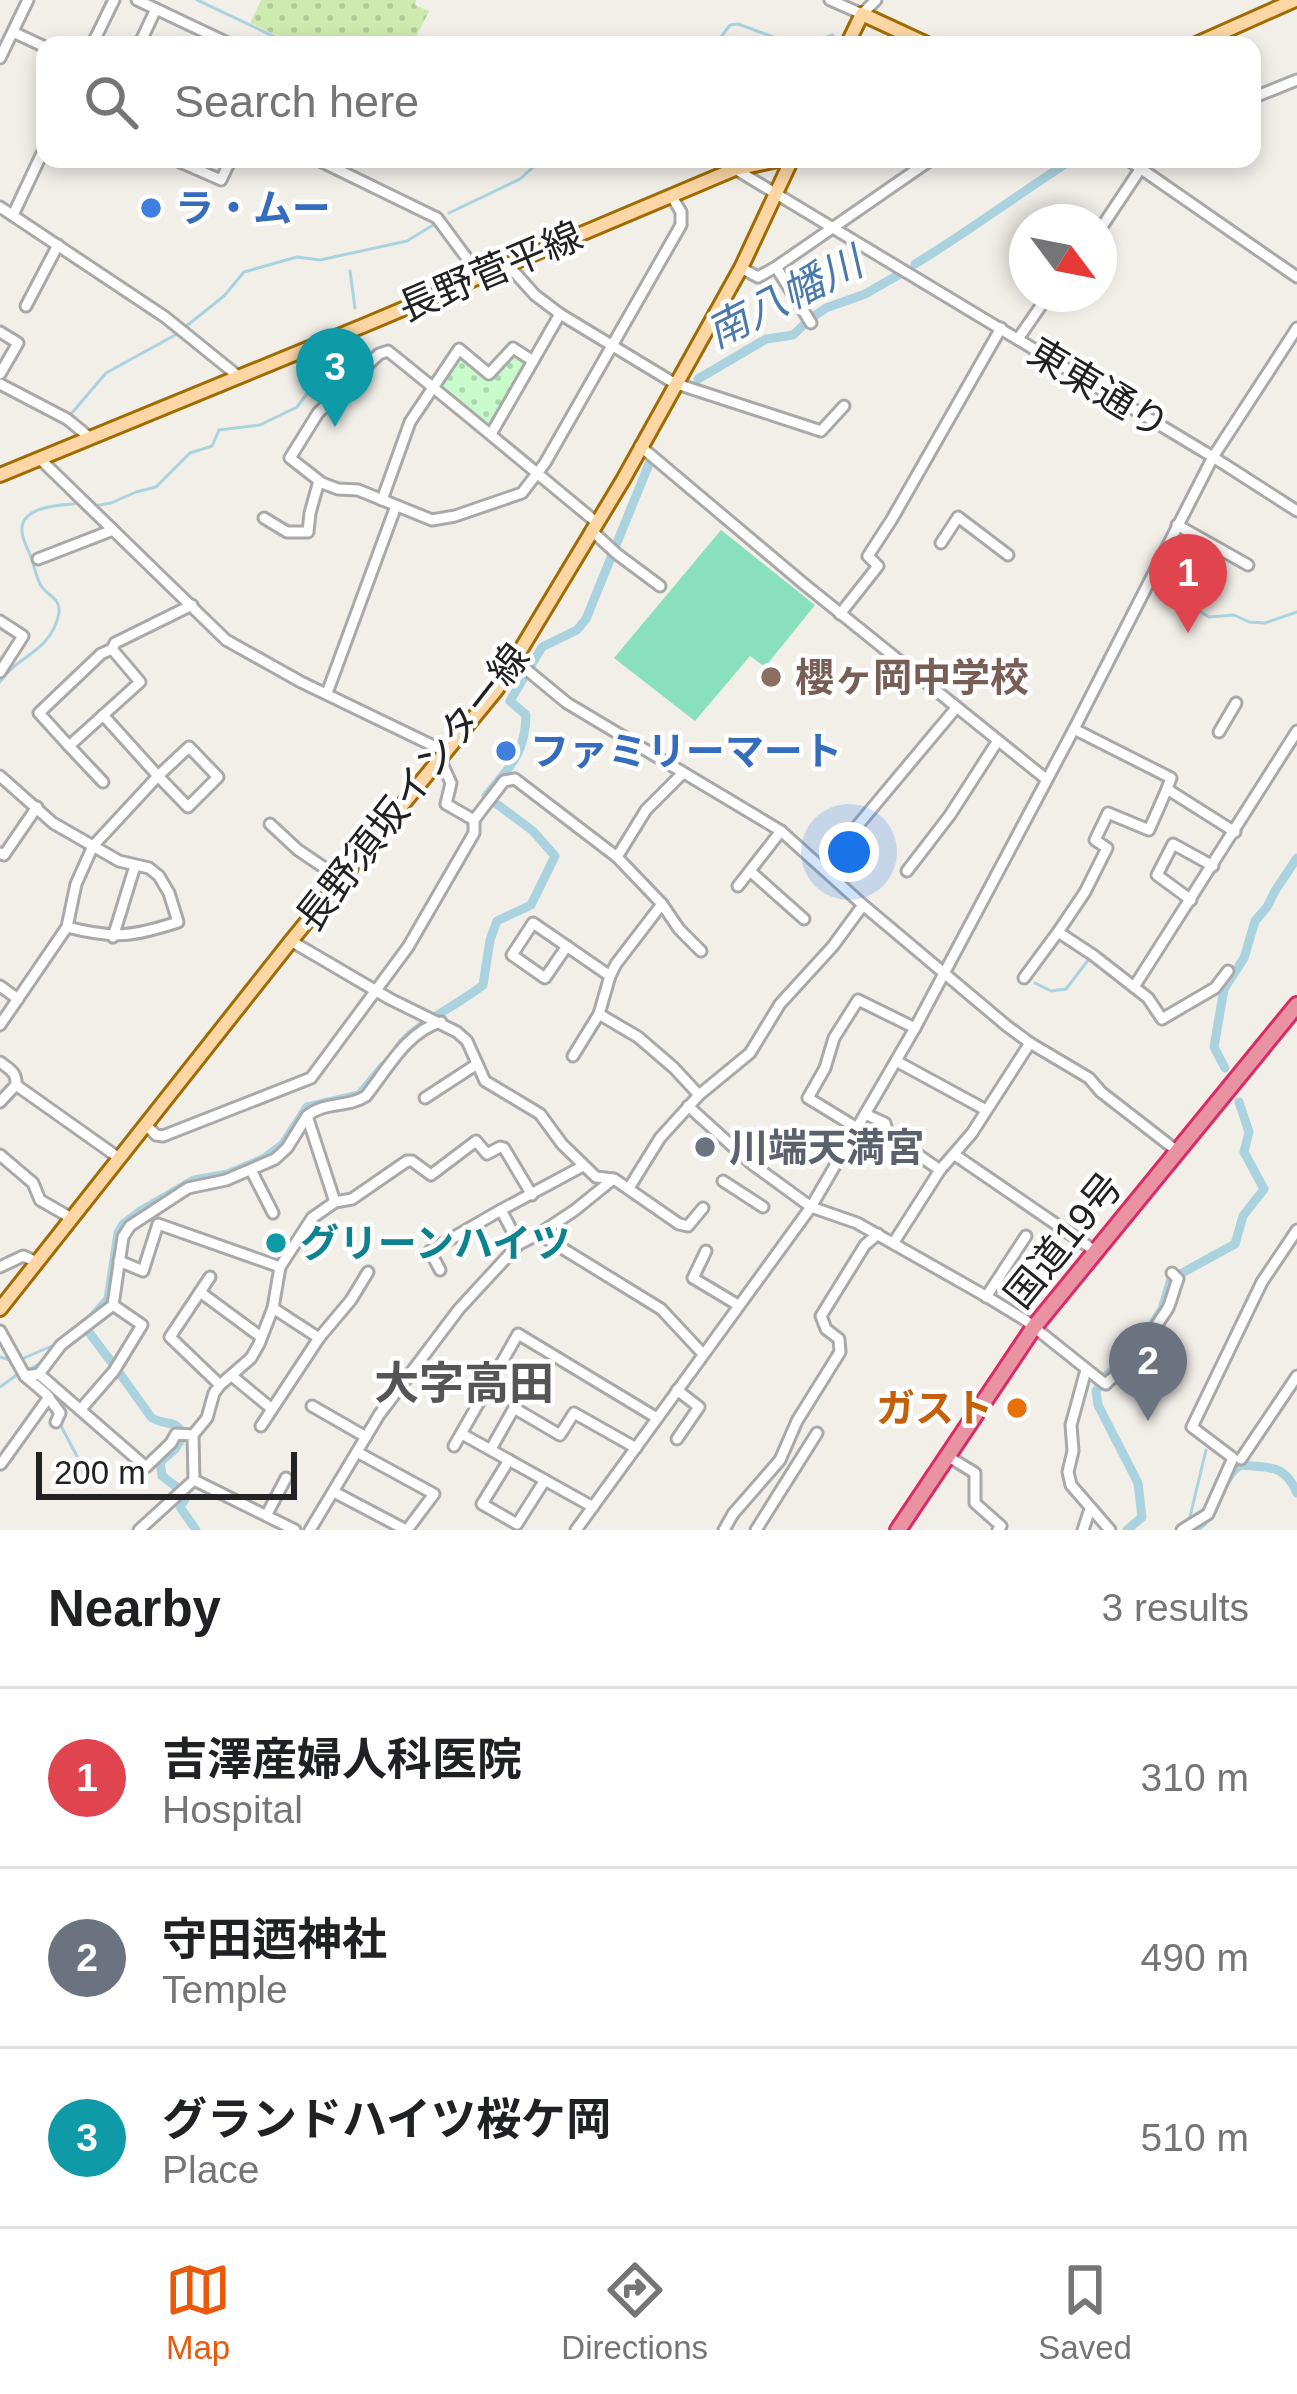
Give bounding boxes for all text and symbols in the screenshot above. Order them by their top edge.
search box [36,36,1261,168]
icon: search [78,69,144,135]
text: Search here [174,76,419,127]
place label: ラ・ムー [175,187,331,230]
marker: ラ・ムー [138,195,164,221]
north arrow [1009,204,1117,312]
street label: 長野菅平線 [392,214,588,329]
water label: 南八幡川 [699,237,873,357]
pin: 3 [296,328,374,427]
street label: 東東通り [1021,330,1177,447]
pin: 1 [1149,534,1227,633]
street label: 長野須坂インター線 [287,636,537,939]
place label: 櫻ヶ岡中学校 [795,656,1029,699]
marker: 櫻ヶ岡中学校 [758,664,784,690]
place label: ファミリーマート [530,730,842,773]
marker: ファミリーマート [493,738,519,764]
your location [819,822,879,882]
place label: 川端天満宮 [729,1126,924,1169]
marker: 川端天満宮 [692,1134,718,1160]
street label: 国道19号 [996,1164,1131,1316]
place label: グリーンハイツ [300,1222,570,1265]
marker: グリーンハイツ [263,1230,289,1256]
pin: 2 [1109,1322,1187,1421]
district label: 大字高田 [374,1358,554,1409]
place label: ガスト [876,1387,993,1430]
marker: ガスト [1004,1395,1030,1421]
scale bar [36,1446,297,1499]
text: 200 m [54,1454,146,1491]
text: Nearby [48,1580,221,1637]
text: 3 results [1102,1586,1249,1629]
text: 吉澤産婦人科医院 [162,1734,522,1785]
text: 1 [76,1756,98,1799]
text: 310 m [1141,1756,1249,1799]
text: Hospital [162,1788,303,1831]
text: 守田迺神社 [162,1914,387,1965]
text: 2 [76,1936,98,1979]
text: 490 m [1141,1936,1249,1979]
text: Temple [162,1968,288,2011]
text: グランドハイツ桜ケ岡 [162,2094,611,2145]
text: 3 [76,2116,98,2159]
text: 510 m [1141,2116,1249,2159]
text: Place [162,2148,260,2191]
tab: Map [165,2257,231,2367]
tab: Directions [561,2257,708,2367]
tab: Saved [1038,2257,1132,2367]

